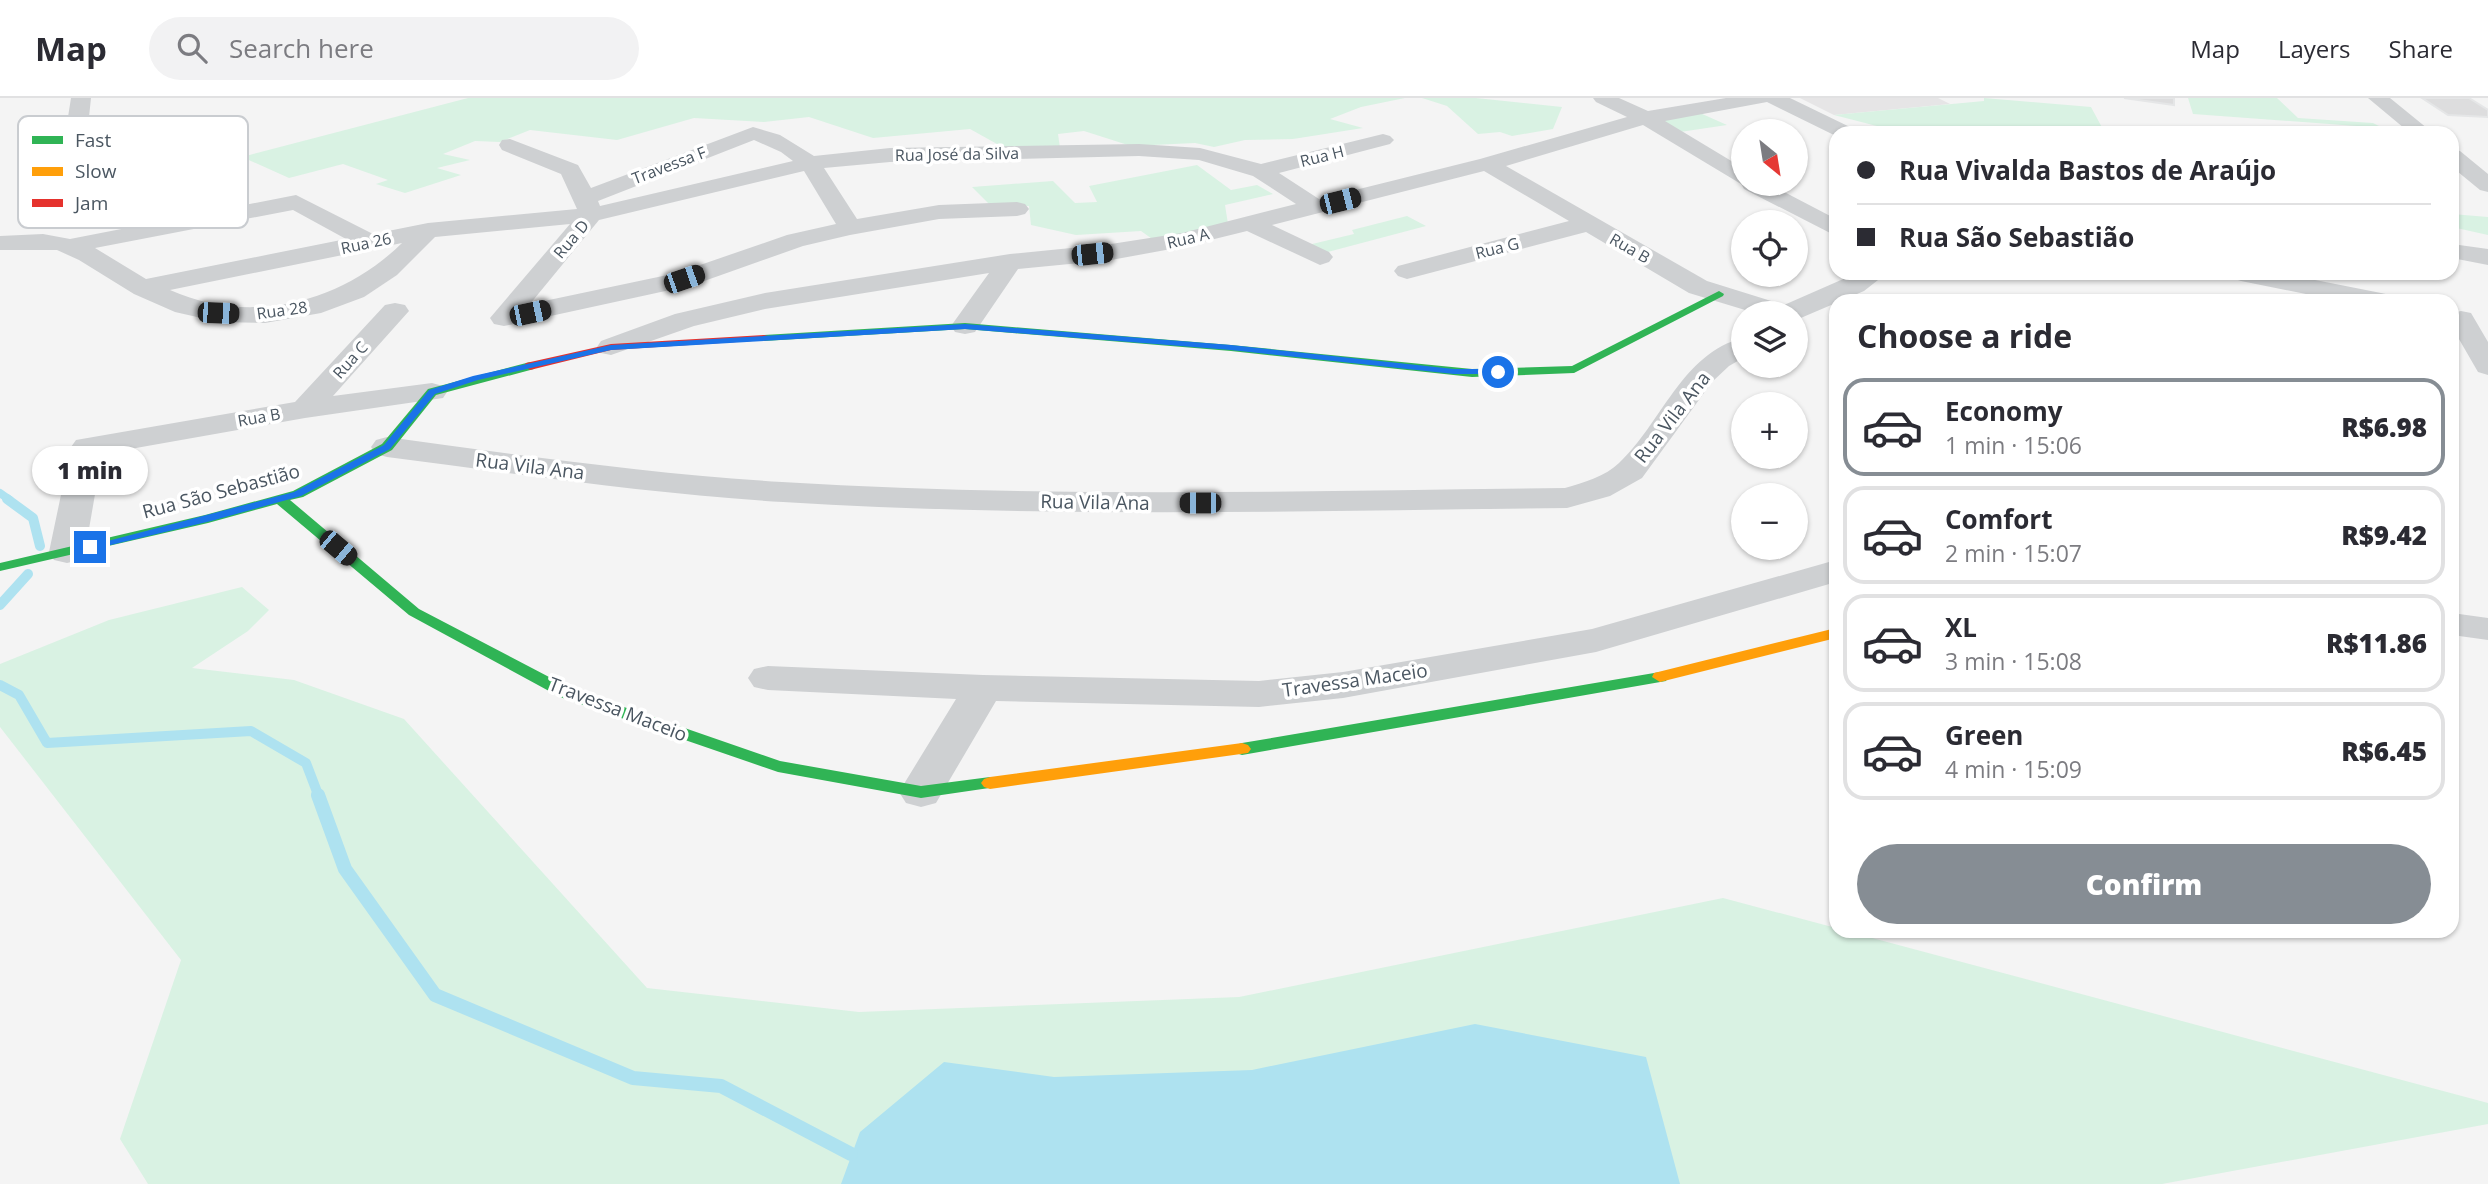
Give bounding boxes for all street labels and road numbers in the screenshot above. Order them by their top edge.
street label: Rua H [1298,140,1346,172]
street label: Travessa F [629,141,709,189]
street label: Rua José da Silva [895,142,1019,166]
street label: Rua D [548,215,594,263]
street label: Rua A [1165,222,1212,254]
street label: Rua 26 [339,227,393,259]
street label: Rua B [1606,228,1654,268]
street label: Rua G [1473,232,1521,264]
street label: Rua 28 [255,296,309,324]
street label: Rua C [328,337,372,383]
street label: Rua Vila Ana [1628,366,1716,468]
street label: Rua B [236,402,282,432]
street label: Rua Vila Ana [474,446,586,486]
street label: Rua São Sebastião [139,457,303,525]
street label: Rua Vila Ana [1040,488,1150,516]
street label: Travessa Maceio [1281,657,1429,703]
street label: Travessa Maceio [545,671,691,747]

